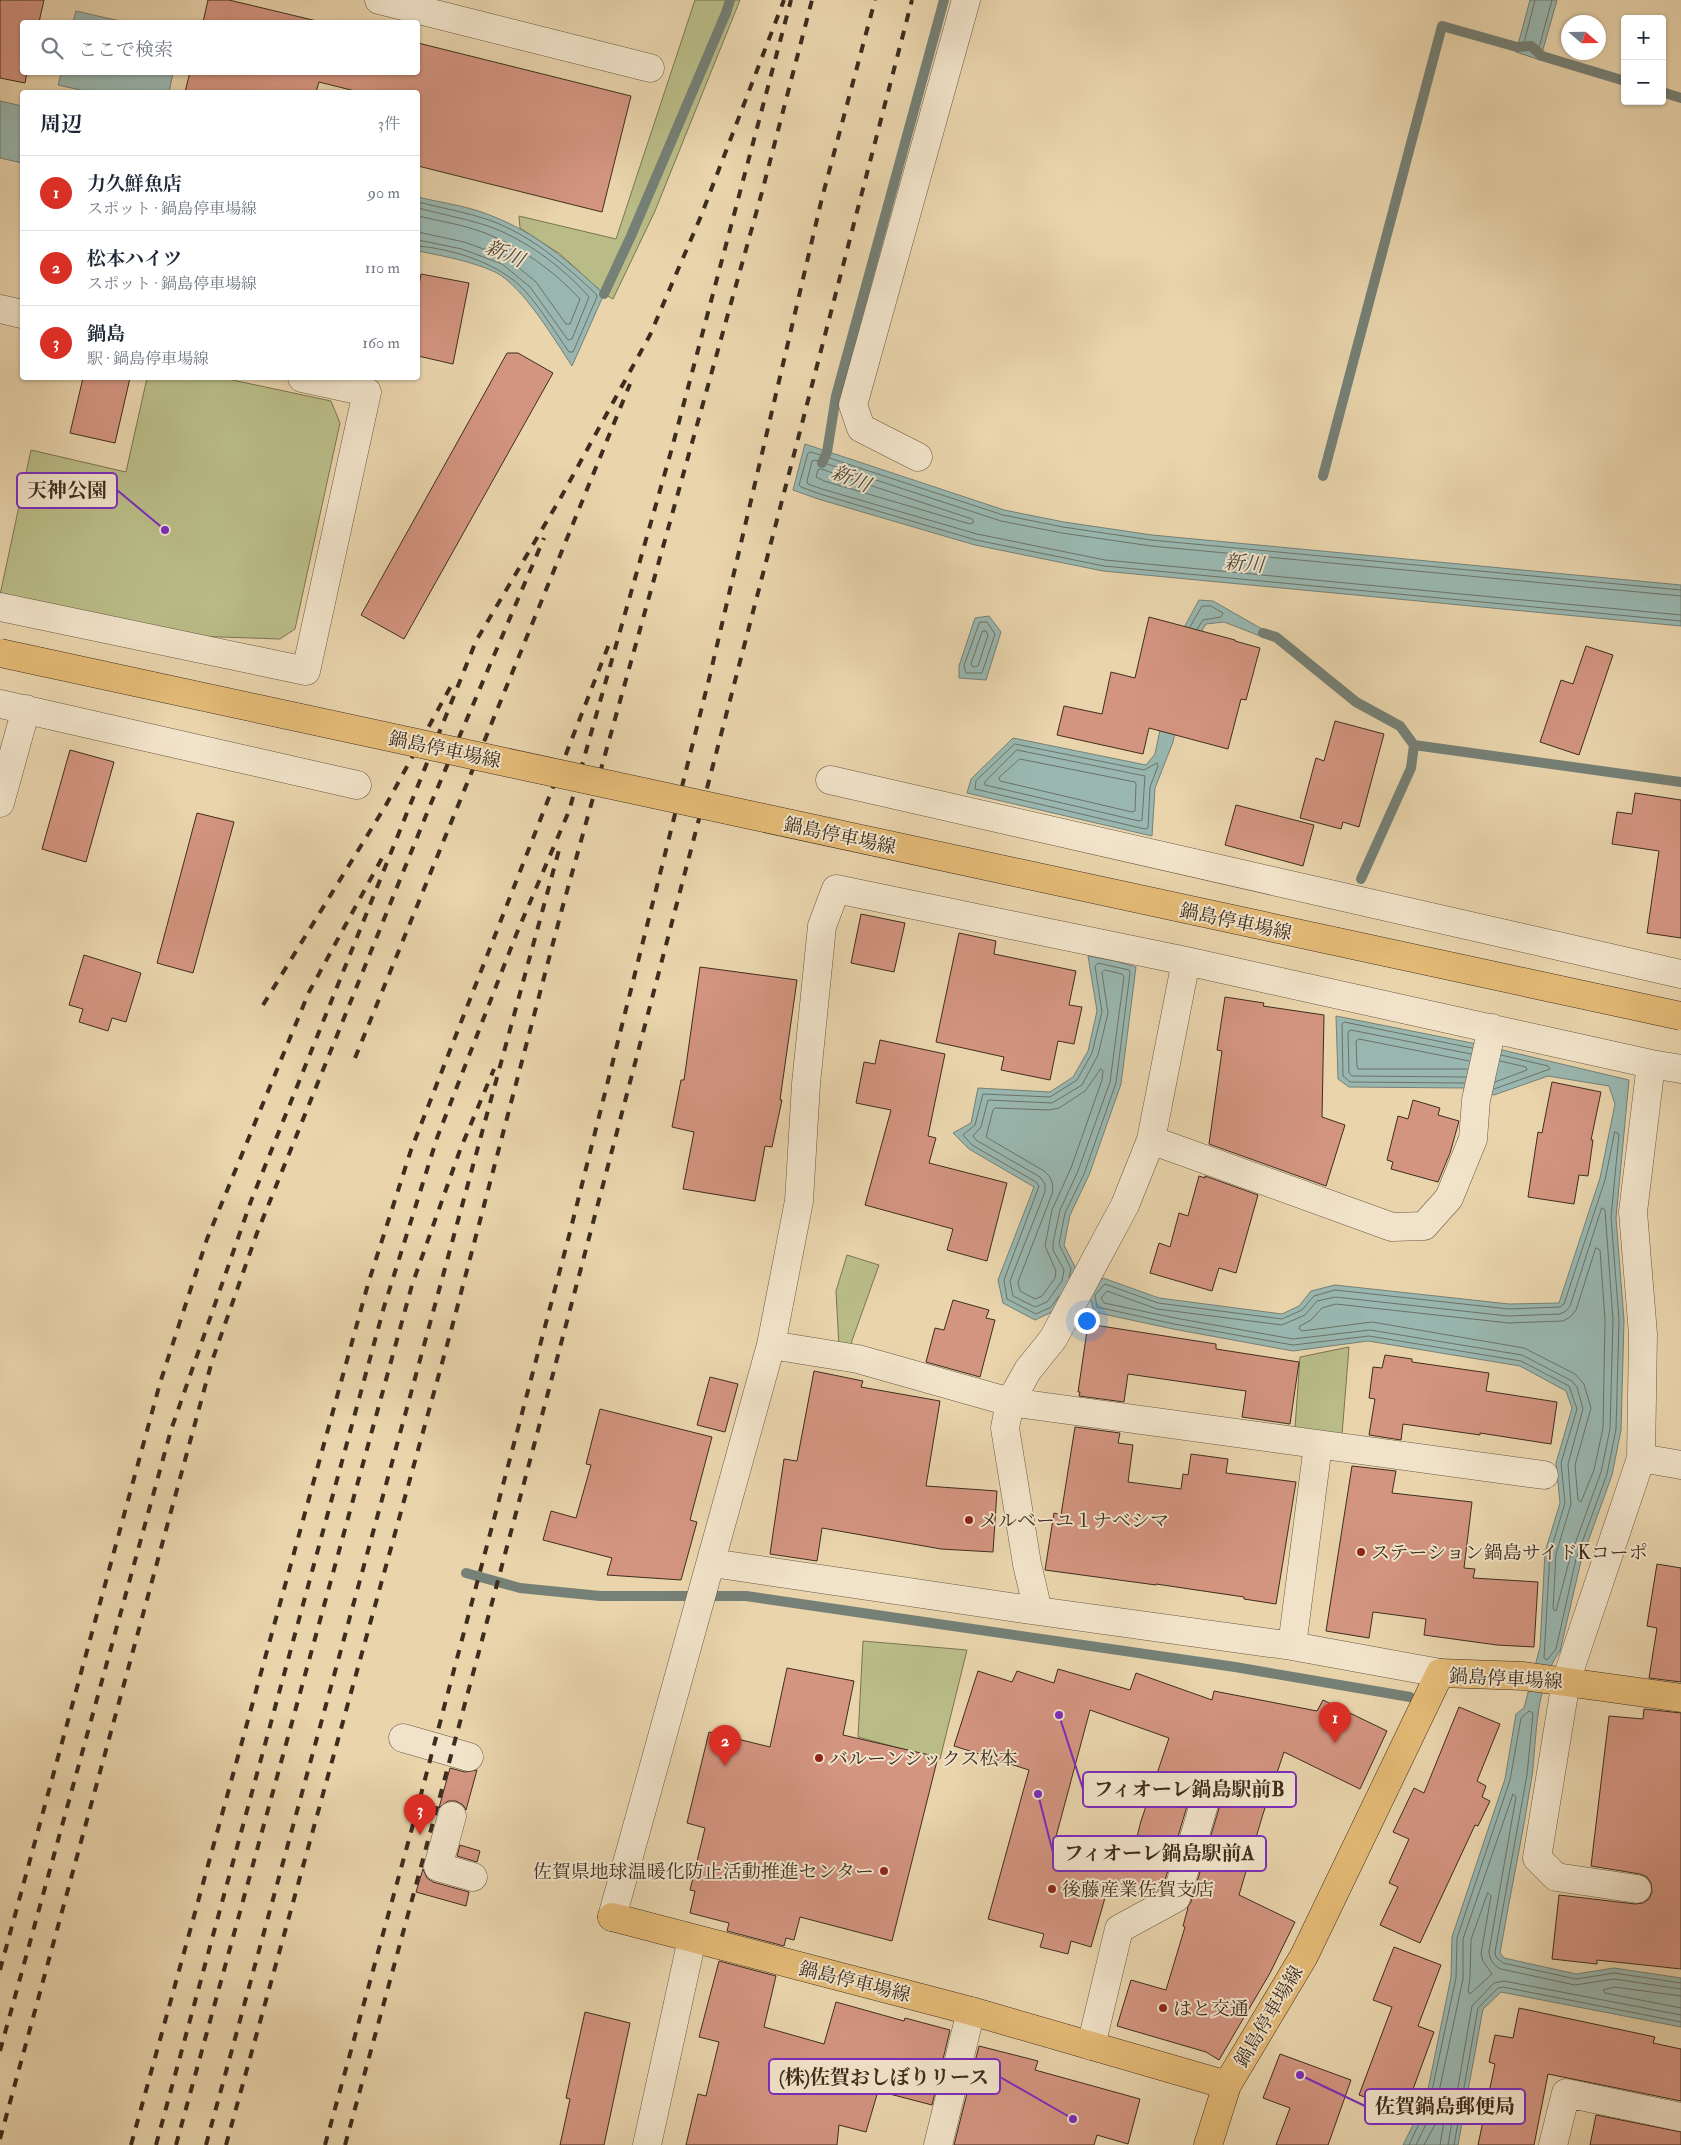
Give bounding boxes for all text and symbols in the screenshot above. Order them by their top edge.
north arrow [1561,15,1606,60]
map controls [1621,15,1666,105]
button: + [1621,15,1666,60]
search box [20,20,420,75]
icon: search [38,34,66,62]
text: ここで検索 [78,38,173,62]
button: − [1621,60,1666,105]
text: 周辺 [40,111,82,138]
text: 3件 [378,114,400,134]
text: 力久鮮魚店 [87,172,182,196]
text: 1 [53,183,59,203]
text: 90 m [368,183,400,203]
text: スポット · 鍋島停車場線 [87,199,257,219]
water label: 新川 [482,234,530,274]
text: 松本ハイツ [87,247,182,271]
text: 2 [52,258,60,278]
text: 110 m [365,258,400,278]
text: スポット · 鍋島停車場線 [87,274,257,294]
text: 鍋島 [87,322,125,346]
text: 3 [53,333,59,353]
text: 160 m [362,333,400,353]
text: 駅 · 鍋島停車場線 [87,349,209,369]
water label: 新川 [828,459,876,498]
callout: 天神公園 [17,473,117,508]
text: 天神公園 [27,478,107,503]
water label: 新川 [1223,549,1267,578]
street label: 鍋島停車場線 [387,726,503,774]
street label: 鍋島停車場線 [782,812,898,860]
street label: 鍋島停車場線 [1178,898,1294,946]
your location [1074,1308,1100,1334]
place label: メルベーユ１ナベシマ [979,1509,1169,1533]
marker: メルベーユ１ナベシマ [963,1514,975,1526]
place label: ステーション鍋島サイドKコーポ [1371,1541,1648,1565]
marker: ステーション鍋島サイドKコーポ [1355,1546,1367,1558]
street label: 鍋島停車場線 [1448,1664,1564,1694]
pin: 1 [1319,1702,1351,1743]
pin: 2 [709,1725,741,1766]
place label: バルーンシックス松本 [829,1747,1018,1771]
marker: バルーンシックス松本 [813,1752,825,1764]
callout: フィオーレ鍋島駅前B [1083,1772,1296,1807]
text: フィオーレ鍋島駅前B [1093,1777,1285,1802]
pin: 3 [404,1794,436,1835]
callout: フィオーレ鍋島駅前A [1053,1836,1266,1871]
text: フィオーレ鍋島駅前A [1064,1841,1255,1866]
place label: 佐賀県地球温暖化防止活動推進センター [533,1860,874,1884]
marker: 佐賀県地球温暖化防止活動推進センター [878,1865,890,1877]
place label: 後藤産業佐賀支店 [1062,1878,1214,1902]
marker: 後藤産業佐賀支店 [1046,1883,1058,1895]
street label: 鍋島停車場線 [797,1957,913,2007]
street label: 鍋島停車場線 [1229,1961,1309,2072]
place label: はと交通 [1173,1997,1249,2021]
marker: はと交通 [1157,2002,1169,2014]
callout: (株)佐賀おしぼりリース [769,2059,1000,2094]
text: (株)佐賀おしぼりリース [779,2065,989,2090]
callout: 佐賀鍋島郵便局 [1365,2089,1525,2124]
text: 佐賀鍋島郵便局 [1375,2094,1515,2119]

